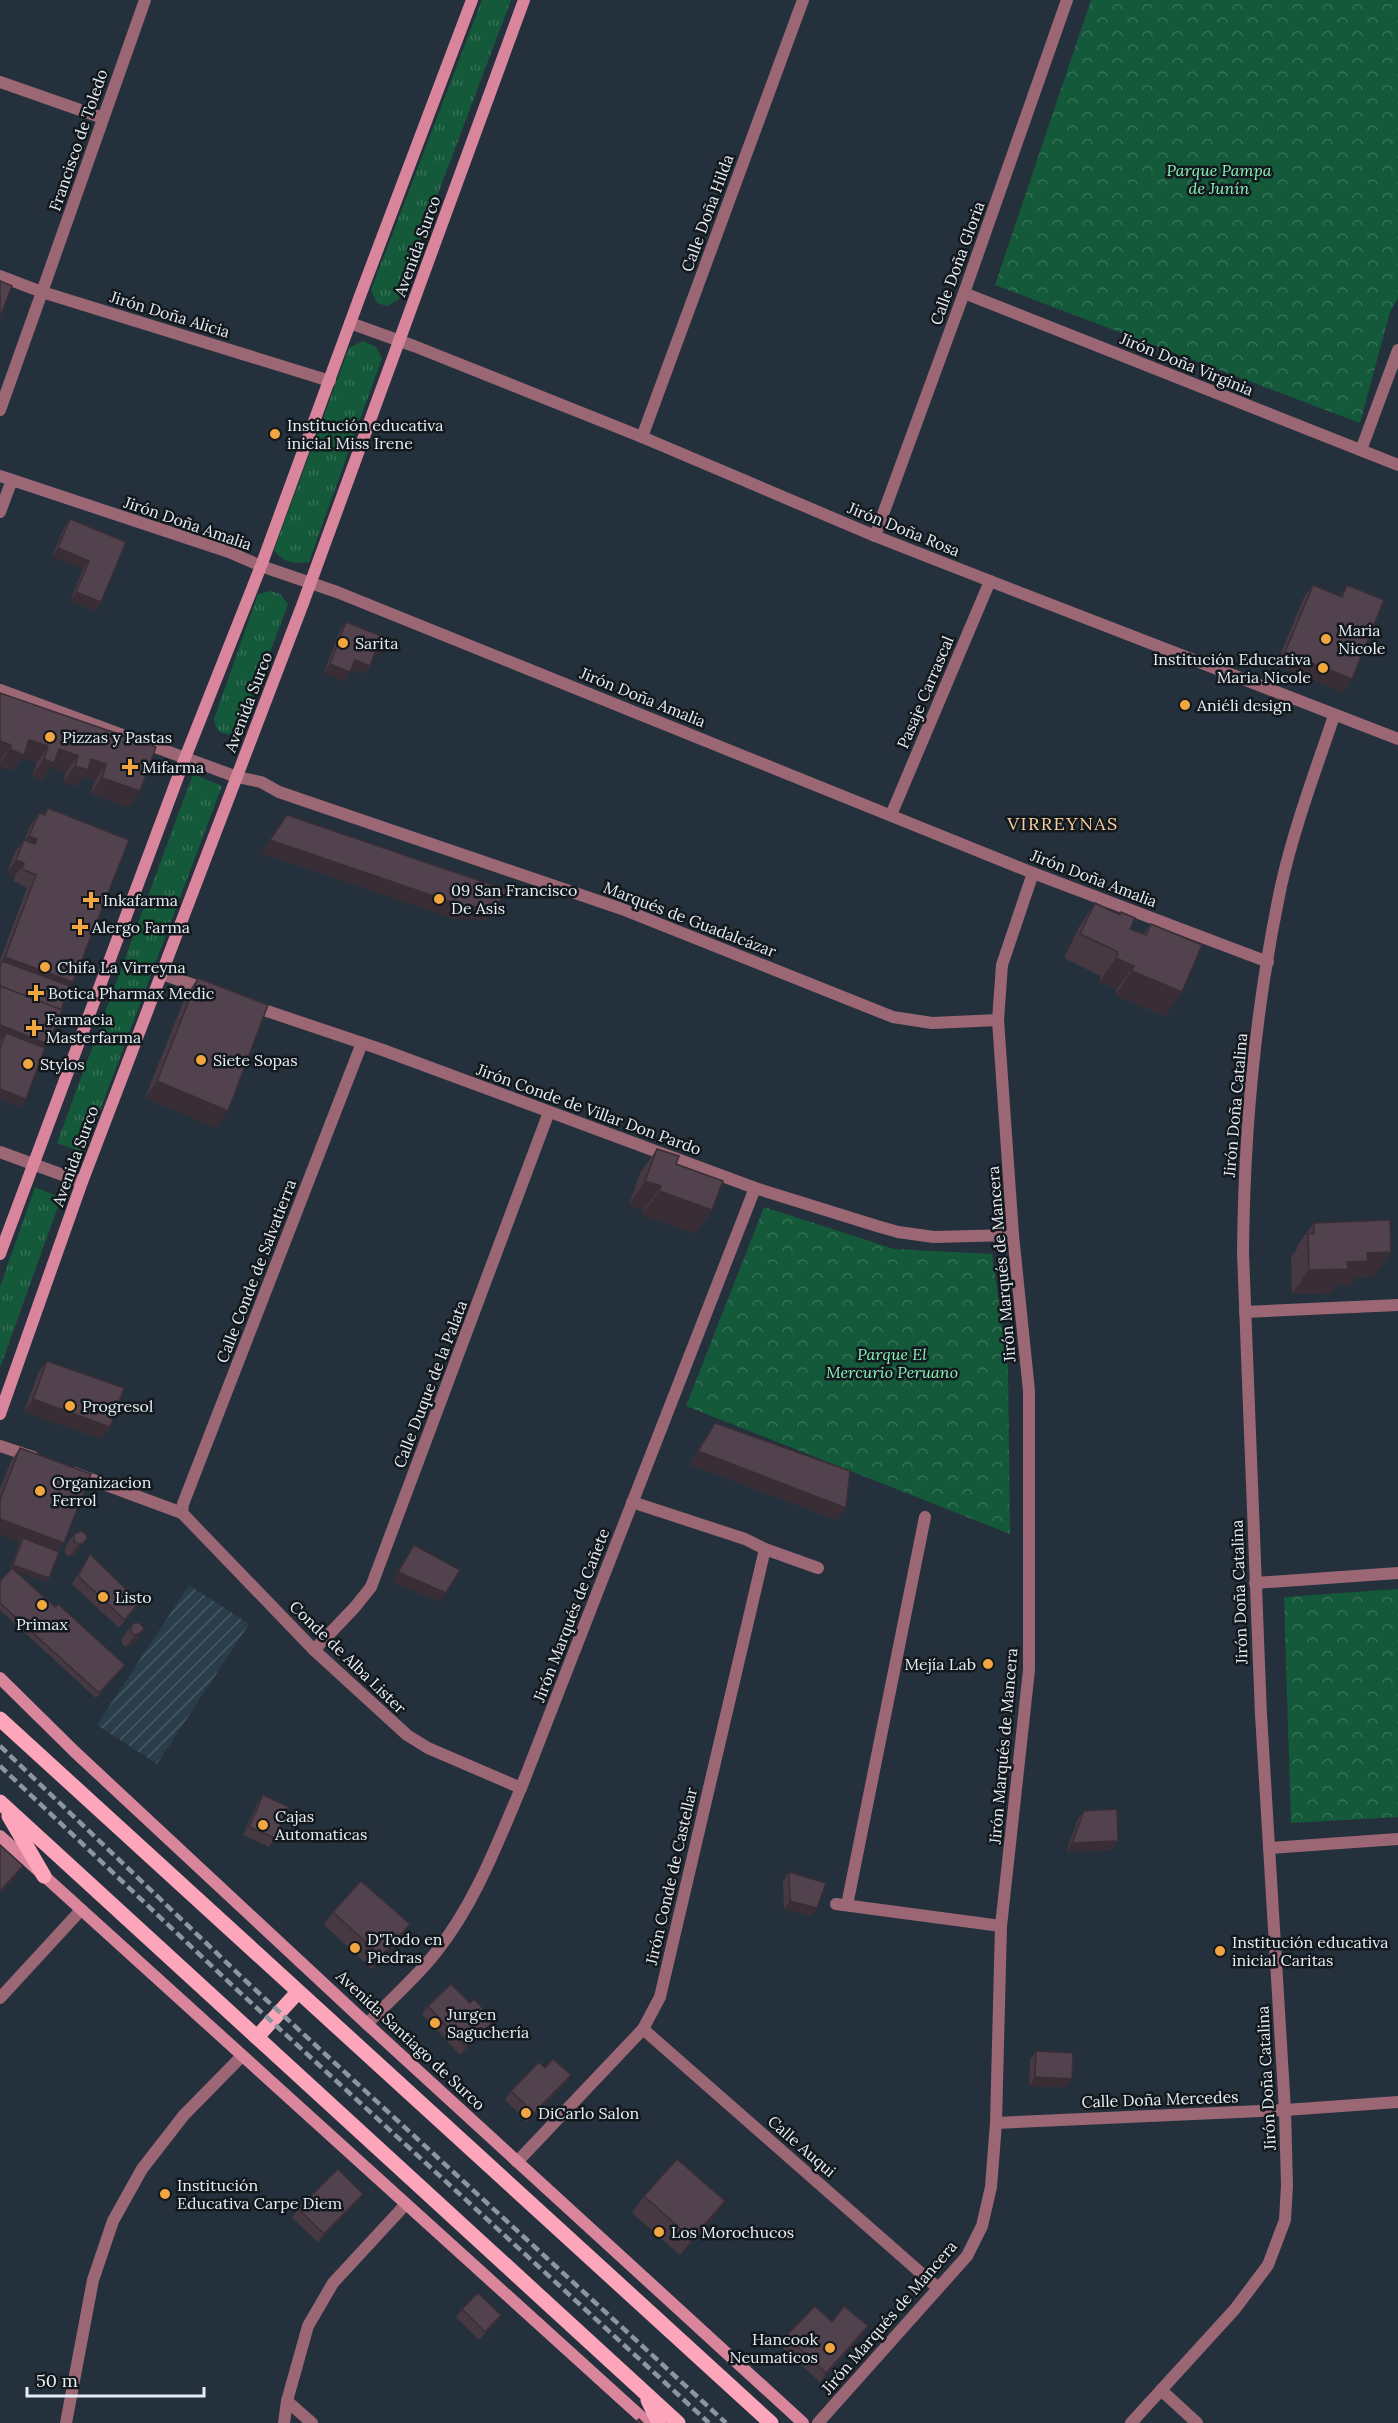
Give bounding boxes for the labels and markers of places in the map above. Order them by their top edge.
place label: Institución educativa inicial Miss Irene [287,415,444,453]
marker: Institución educativa inicial Miss Irene [268,427,282,441]
place label: Maria Nicole [1338,620,1386,658]
marker: Maria Nicole [1319,632,1333,646]
place label: Sarita [355,633,398,653]
marker: Sarita [336,636,350,650]
place label: Institución Educativa Maria Nicole [1153,649,1311,687]
marker: Institución Educativa Maria Nicole [1316,661,1330,675]
place label: Aniéli design [1196,695,1292,715]
marker: Aniéli design [1178,698,1192,712]
place label: Pizzas y Pastas [62,727,172,747]
marker: Pizzas y Pastas [43,730,57,744]
place label: Mifarma [142,757,204,777]
marker: Mifarma [123,760,137,774]
place label: 09 San Francisco De Asis [451,880,577,918]
place label: Inkafarma [103,890,178,910]
marker: 09 San Francisco De Asis [432,892,446,906]
marker: Inkafarma [84,893,98,907]
place label: Alergo Farma [91,917,190,937]
marker: Alergo Farma [73,920,87,934]
place label: Chifa La Virreyna [57,957,186,977]
marker: Chifa La Virreyna [38,960,52,974]
place label: Botica Pharmax Medic [48,983,214,1003]
marker: Botica Pharmax Medic [29,986,43,1000]
place label: Farmacia Masterfarma [46,1009,141,1047]
marker: Farmacia Masterfarma [27,1021,41,1035]
place label: Siete Sopas [213,1050,298,1070]
marker: Siete Sopas [194,1053,208,1067]
place label: Stylos [40,1054,85,1074]
marker: Stylos [21,1057,35,1071]
place label: Progresol [82,1396,153,1416]
marker: Progresol [63,1399,77,1413]
place label: Organizacion Ferrol [52,1472,152,1510]
marker: Organizacion Ferrol [33,1484,47,1498]
place label: Listo [115,1587,152,1607]
marker: Listo [96,1590,110,1604]
marker: Primax [35,1598,49,1612]
place label: Primax [16,1614,69,1634]
place label: Mejía Lab [904,1654,976,1674]
marker: Mejía Lab [981,1657,995,1671]
place label: Cajas Automaticas [274,1806,367,1844]
marker: Cajas Automaticas [256,1818,270,1832]
place label: D'Todo en Piedras [367,1929,443,1967]
place label: Institución educativa inicial Caritas [1232,1932,1389,1970]
marker: D'Todo en Piedras [348,1941,362,1955]
marker: Institución educativa inicial Caritas [1213,1944,1227,1958]
place label: Jurgen Saguchería [446,2004,529,2042]
marker: Jurgen Saguchería [428,2016,442,2030]
place label: DiCarlo Salon [538,2103,640,2123]
marker: DiCarlo Salon [519,2106,533,2120]
place label: Institución Educativa Carpe Diem [177,2175,342,2213]
marker: Institución Educativa Carpe Diem [158,2187,172,2201]
place label: Los Morochucos [671,2222,794,2242]
marker: Los Morochucos [652,2225,666,2239]
place label: Hancook Neumaticos [729,2329,818,2367]
marker: Hancook Neumaticos [823,2341,837,2355]

